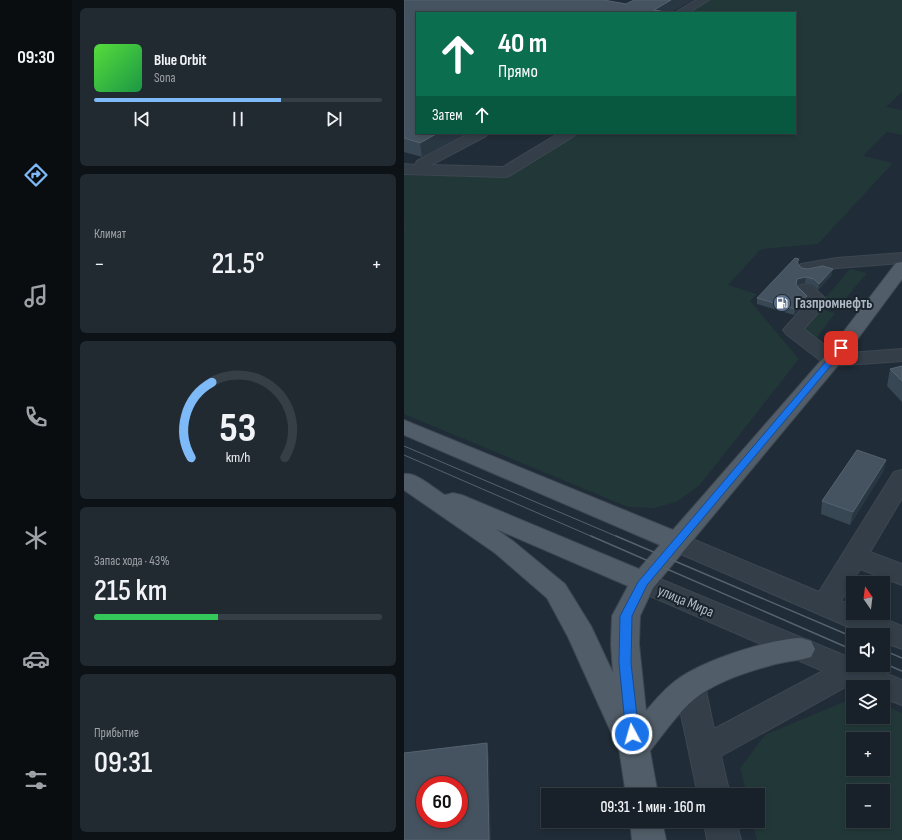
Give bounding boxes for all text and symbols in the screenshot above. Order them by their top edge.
text: 40 m [498,27,547,60]
icon: ahead [432,28,484,80]
text: 09:30 [17,47,55,68]
text: Blue Orbit [154,51,206,70]
text: Прямо [498,61,538,82]
text: Sona [154,70,176,86]
icon: ahead [471,104,493,126]
text: Затем [432,106,463,125]
icon: previous [131,108,153,130]
icon: pause [227,108,249,130]
icon: next [323,108,345,130]
icon: directions [22,161,50,189]
text: Климат [94,226,126,242]
text: 21.5° [211,246,265,282]
text: − [94,251,105,278]
text: + [371,251,382,278]
icon: music [22,282,50,310]
fuel station icon: Газпромнефть [772,293,792,313]
place label: Газпромнефть [795,294,872,313]
pin [824,331,858,365]
icon: arrive [830,337,852,359]
icon: phone [22,403,50,431]
text: 53 [220,404,256,453]
text: km/h [226,449,250,466]
icon: climate [22,524,50,552]
text: Запас хода · 43% [94,553,170,569]
text: 215 km [94,573,167,609]
north arrow [846,576,890,620]
map controls [846,576,890,828]
street label: улица Мира [655,581,717,622]
button: sound [846,628,890,672]
icon: car [22,645,50,673]
button: layers [846,680,890,724]
position arrow [611,713,653,755]
text: Прибытие [94,725,139,741]
button: + [846,732,890,776]
text: 09:31 [94,745,152,781]
icon: filters [22,766,50,794]
speed limit sign: 60 [416,776,468,828]
button: − [846,784,890,828]
text: 09:31 · 1 мин · 160 m [600,798,706,817]

